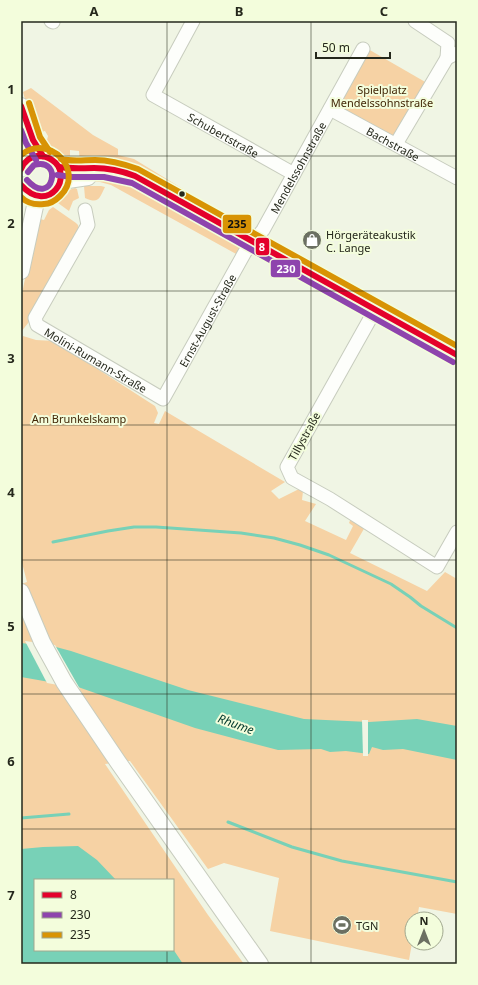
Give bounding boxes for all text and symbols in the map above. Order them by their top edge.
text: A [90,2,99,20]
text: B [235,2,243,20]
text: C [380,2,388,20]
scale bar [316,34,390,60]
text: 50 m [322,39,350,56]
text: 1 [7,80,15,98]
park label: Spielplatz Mendelssohnstraße [331,82,433,110]
street label: Schubertstraße [185,109,262,160]
street label: Mendelssohnstraße [266,119,329,216]
street label: Bachstraße [364,123,422,164]
unlabelled marker [177,189,187,199]
text: 2 [7,214,15,232]
line badge: 235 [222,214,252,234]
text: 235 [228,216,246,231]
place label: Hörgeräteakustik C. Lange [326,227,416,255]
shop icon: Hörgeräteakustik C. Lange [301,229,323,251]
line badge: 8 [255,237,270,256]
text: 8 [259,239,265,254]
line badge: 230 [270,259,301,278]
text: 230 [277,261,295,276]
street label: Ernst-August-Straße [175,271,239,369]
street label: Molini-Rumann-Straße [42,324,150,396]
text: 3 [7,349,15,367]
street label: Tillystraße [285,409,323,463]
park label: Am Brunkelskamp [32,411,127,426]
text: 4 [7,483,15,501]
text: 5 [7,617,15,635]
water label: Rhume [216,710,256,738]
text: 6 [7,752,15,770]
legend [34,879,174,951]
text: 7 [7,886,15,904]
text: 8 [70,886,77,903]
text: 230 [70,906,91,923]
north arrow [404,911,444,951]
text: N [420,913,428,928]
sports icon: TGN [331,914,353,936]
place label: TGN [356,918,378,933]
text: 235 [70,926,91,943]

